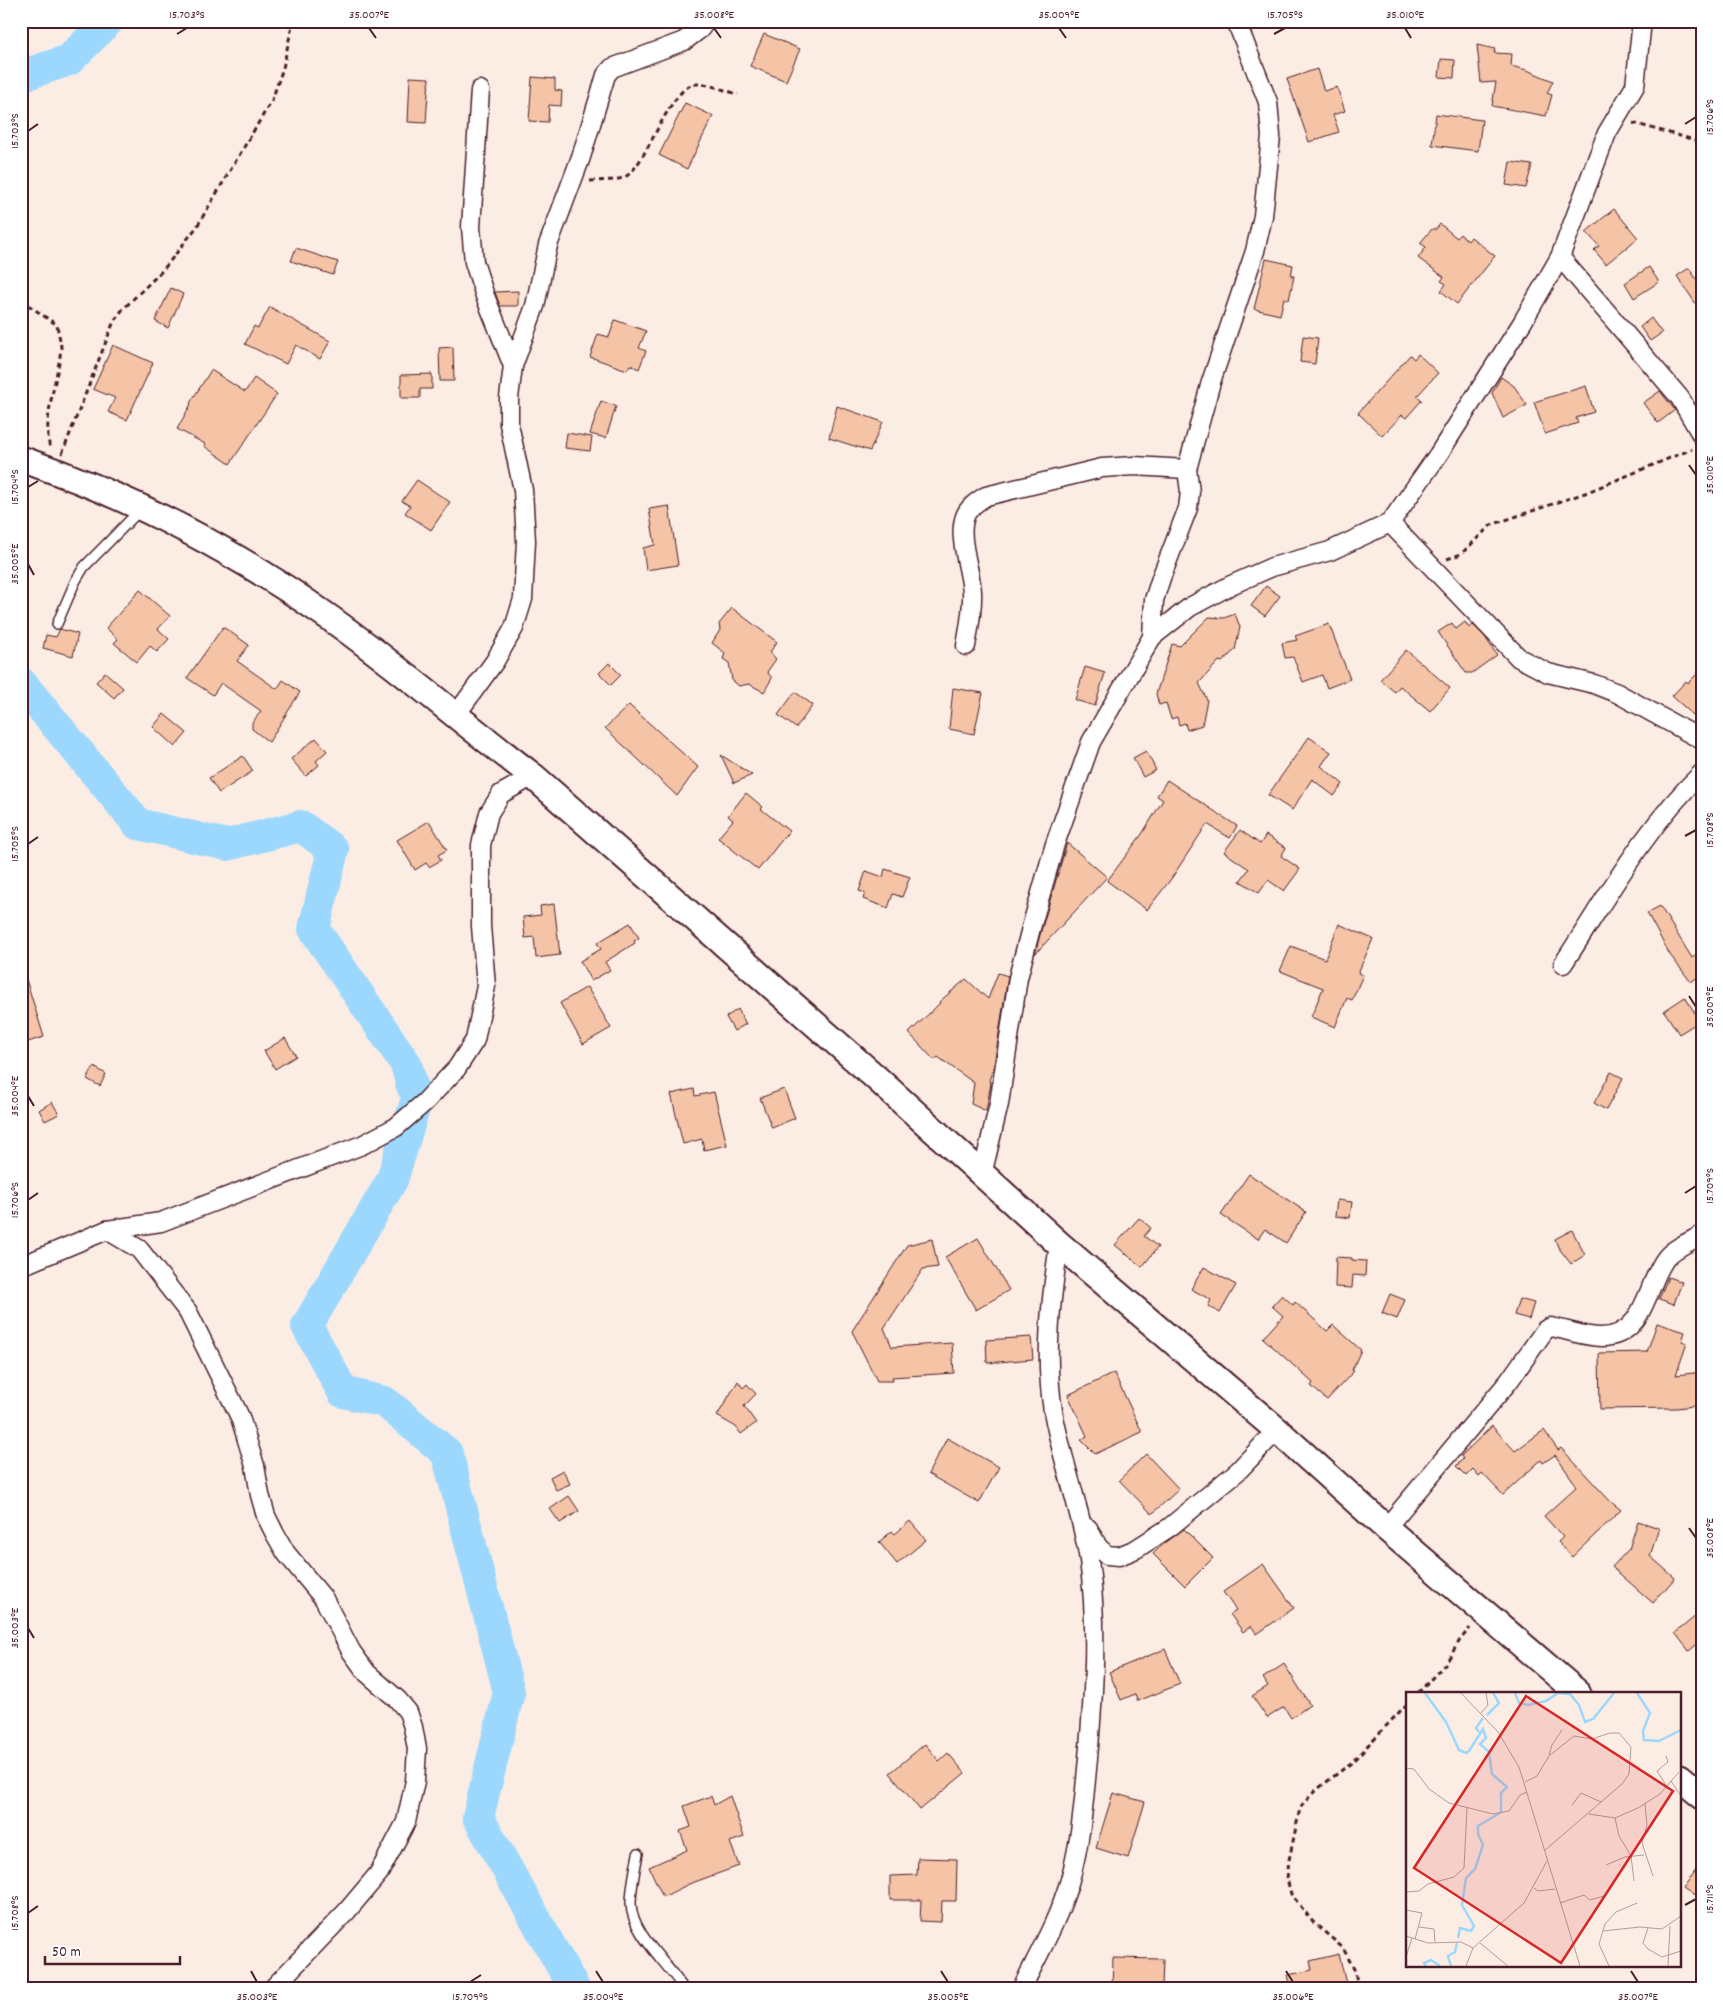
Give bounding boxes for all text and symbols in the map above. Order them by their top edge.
text: 15.703°S [169,7,205,24]
text: 35.007°E [349,7,389,24]
text: 35.008°E [694,7,735,24]
text: 35.009°E [1039,7,1080,24]
text: 15.705°S [1267,7,1303,24]
text: 35.010°E [1386,7,1424,24]
text: 15.706°S [1702,99,1719,135]
text: 15.703°S [7,113,24,149]
text: 35.010°E [1702,456,1719,494]
text: 15.704°S [7,469,24,505]
text: 35.005°E [7,543,24,584]
text: 15.708°S [1702,812,1719,848]
text: 15.705°S [7,826,24,862]
text: 35.009°E [1702,986,1719,1027]
text: 35.004°E [7,1075,24,1116]
text: 15.709°S [1702,1168,1719,1204]
text: 15.706°S [7,1182,24,1218]
text: 35.008°E [1702,1517,1719,1558]
text: 35.003°E [7,1607,24,1648]
inset map [1406,1692,1680,1966]
text: 15.711°S [1702,1884,1719,1914]
text: 15.708°S [7,1895,24,1931]
scale bar [45,1934,180,1966]
text: 50 m [52,1942,81,1964]
text: 35.003°E [237,1989,278,2006]
text: 15.709°S [452,1989,488,2006]
text: 35.004°E [583,1989,624,2006]
text: 35.005°E [928,1989,969,2006]
text: 35.006°E [1272,1989,1314,2006]
text: 35.007°E [1618,1989,1658,2006]

